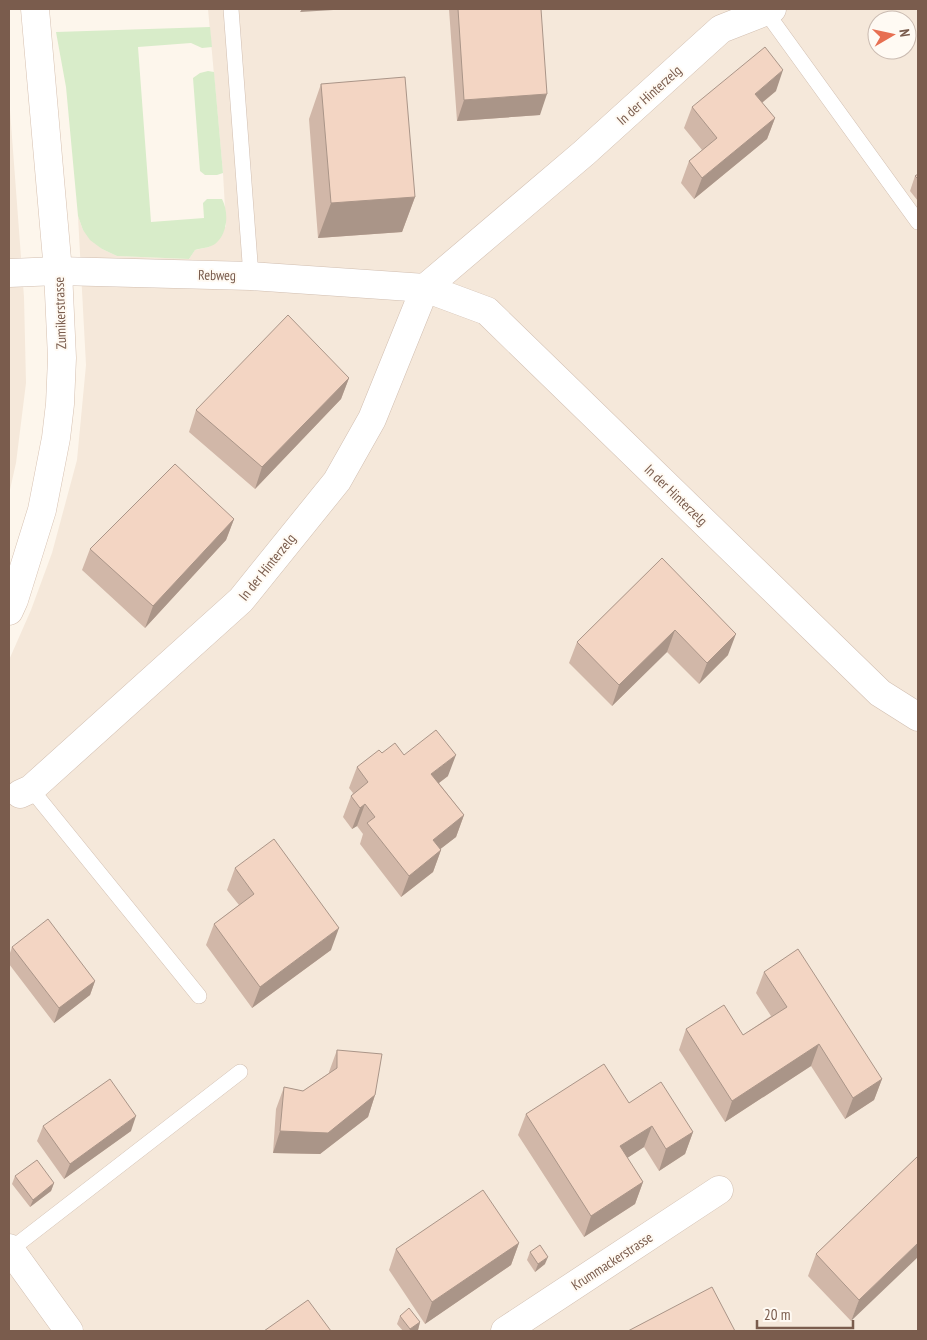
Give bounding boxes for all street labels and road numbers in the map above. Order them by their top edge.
street label: In der Hinterzelg [613,61,685,129]
street label: Rebweg [198,266,236,284]
street label: Zumikerstrasse [50,276,70,349]
street label: In der Hinterzelg [641,460,711,530]
street label: In der Hinterzelg [235,530,299,604]
street label: Krummackerstrasse [568,1228,656,1294]

